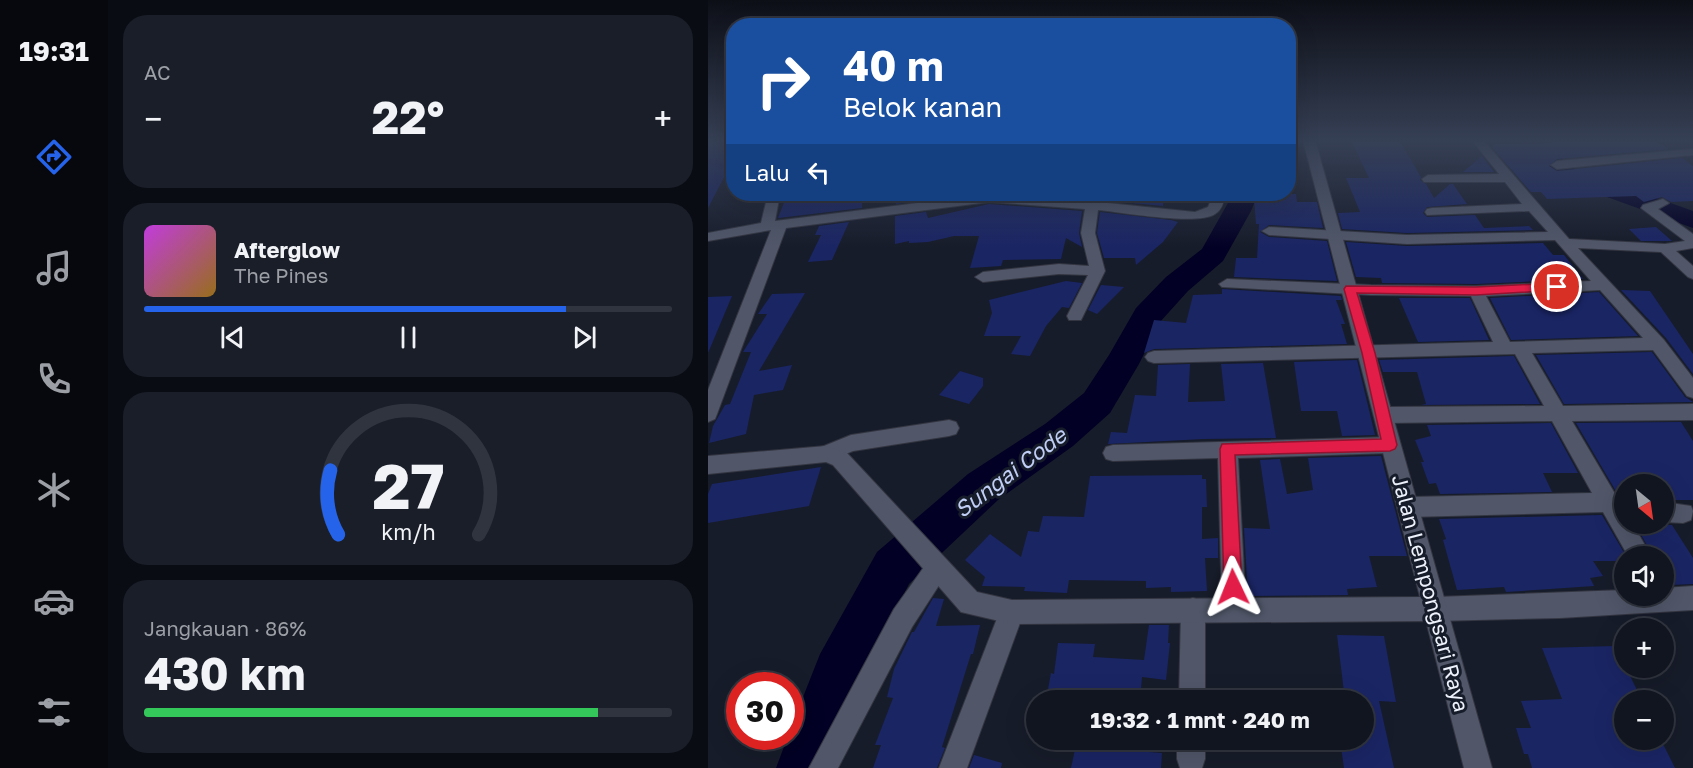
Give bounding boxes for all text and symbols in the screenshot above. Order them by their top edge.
text: 19:31 [19,35,89,67]
text: 40 m [843,40,944,90]
icon: right [744,42,822,120]
text: AC [144,60,171,84]
text: 22° [372,90,444,144]
text: Belok kanan [843,91,1002,123]
text: − [144,99,162,138]
text: + [654,99,672,138]
icon: directions [33,136,75,178]
icon: left [802,156,835,189]
text: Lalu [744,159,790,186]
text: Afterglow [234,236,340,263]
icon: music [33,247,75,289]
pin [1531,261,1582,312]
text: The Pines [234,263,328,287]
icon: arrive [1540,270,1573,303]
icon: previous [216,321,249,354]
icon: pause [392,321,425,354]
icon: next [568,321,601,354]
icon: phone [33,358,75,400]
water label: Sungai Code [949,420,1073,523]
text: 27 [372,448,444,523]
icon: climate [33,469,75,511]
street label: Jalan Lempongsari Raya [1387,471,1475,715]
north arrow [1614,474,1674,534]
map controls [1614,474,1674,750]
text: km/h [381,520,435,546]
button: sound [1614,546,1674,606]
position arrow [1201,555,1265,619]
icon: car [33,580,75,622]
text: Jangkauan · 86% [144,616,306,640]
button: + [1614,618,1674,678]
text: 430 km [144,646,306,700]
speed limit sign: 30 [726,672,804,750]
button: − [1614,690,1674,750]
icon: filters [33,691,75,733]
text: 19:32 · 1 mnt · 240 m [1090,706,1310,733]

